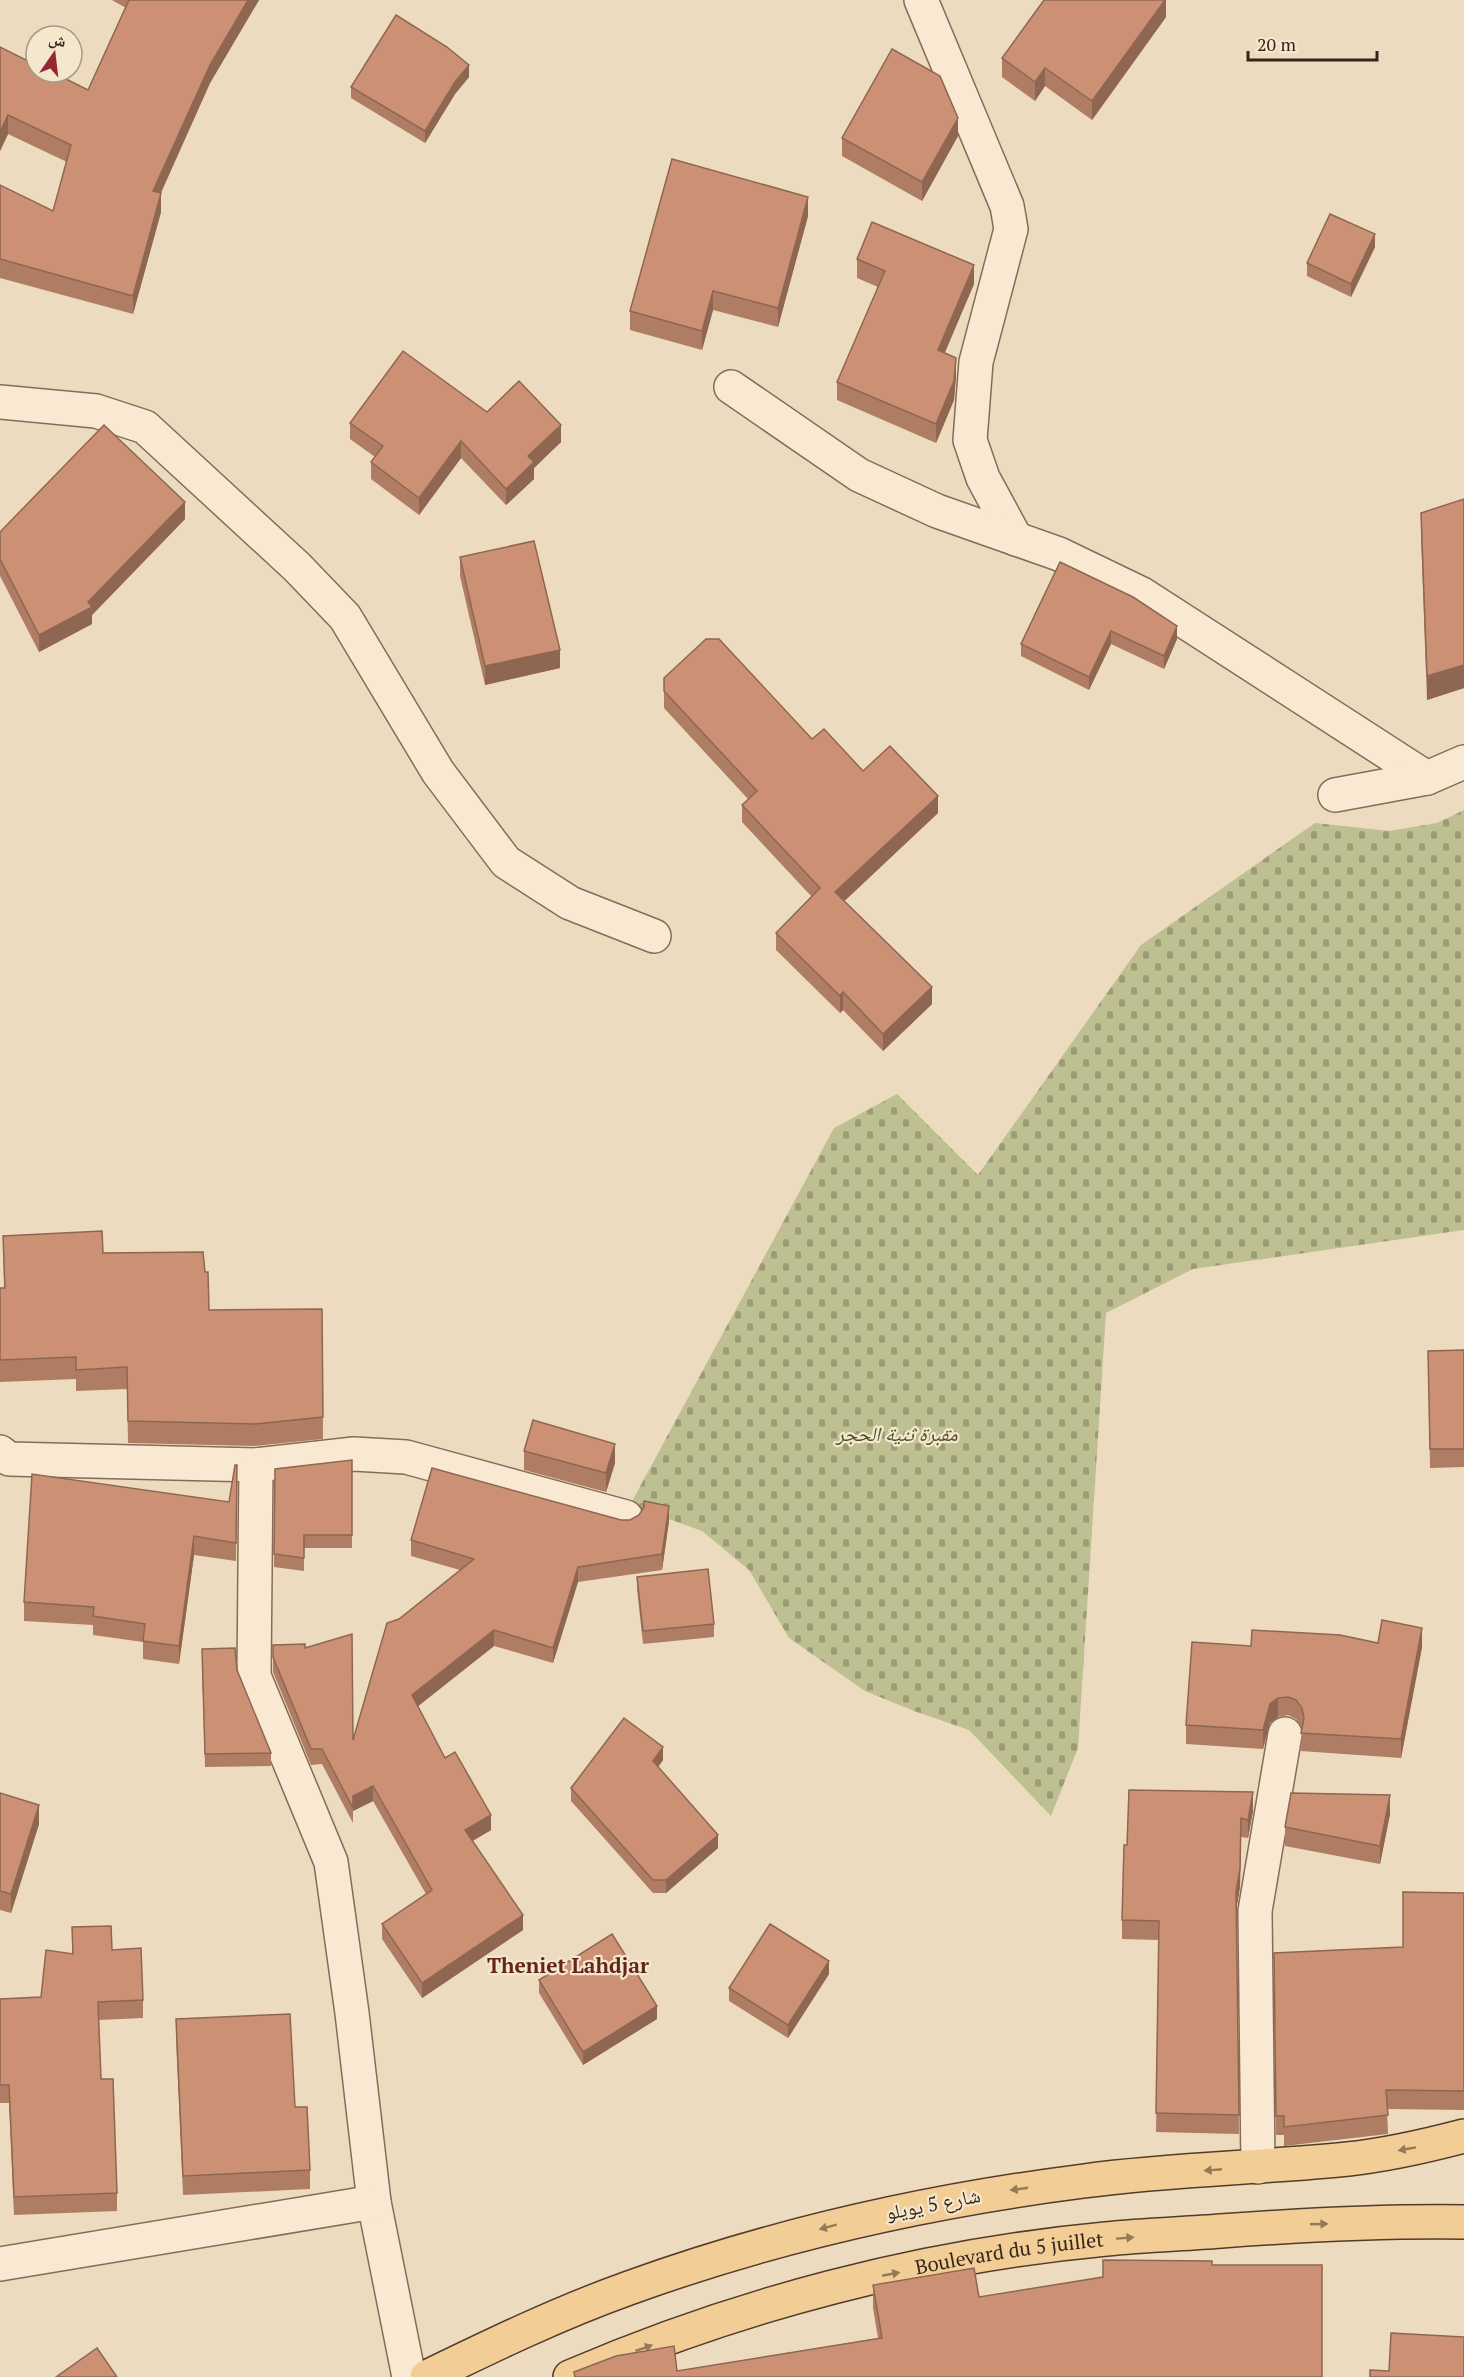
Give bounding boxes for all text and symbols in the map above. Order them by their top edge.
north arrow [24,24,84,84]
scale bar [1248,24,1377,62]
text: ش [47,27,69,52]
text: 20 m [1257,32,1297,56]
park label: مقبرة ثنية الحجر [834,1420,958,1447]
district label: Theniet Lahdjar [487,1951,649,1979]
one-way arrow [1397,2145,1416,2154]
one-way arrow [1204,2165,1223,2175]
street label: شارع 5 يويلو [883,2181,982,2226]
one-way arrow [1010,2185,1029,2194]
one-way arrow [1310,2220,1329,2229]
one-way arrow [819,2222,837,2232]
street label: Boulevard du 5 juillet [913,2225,1105,2280]
one-way arrow [1115,2233,1134,2242]
one-way arrow [882,2269,901,2278]
one-way arrow [635,2342,653,2352]

